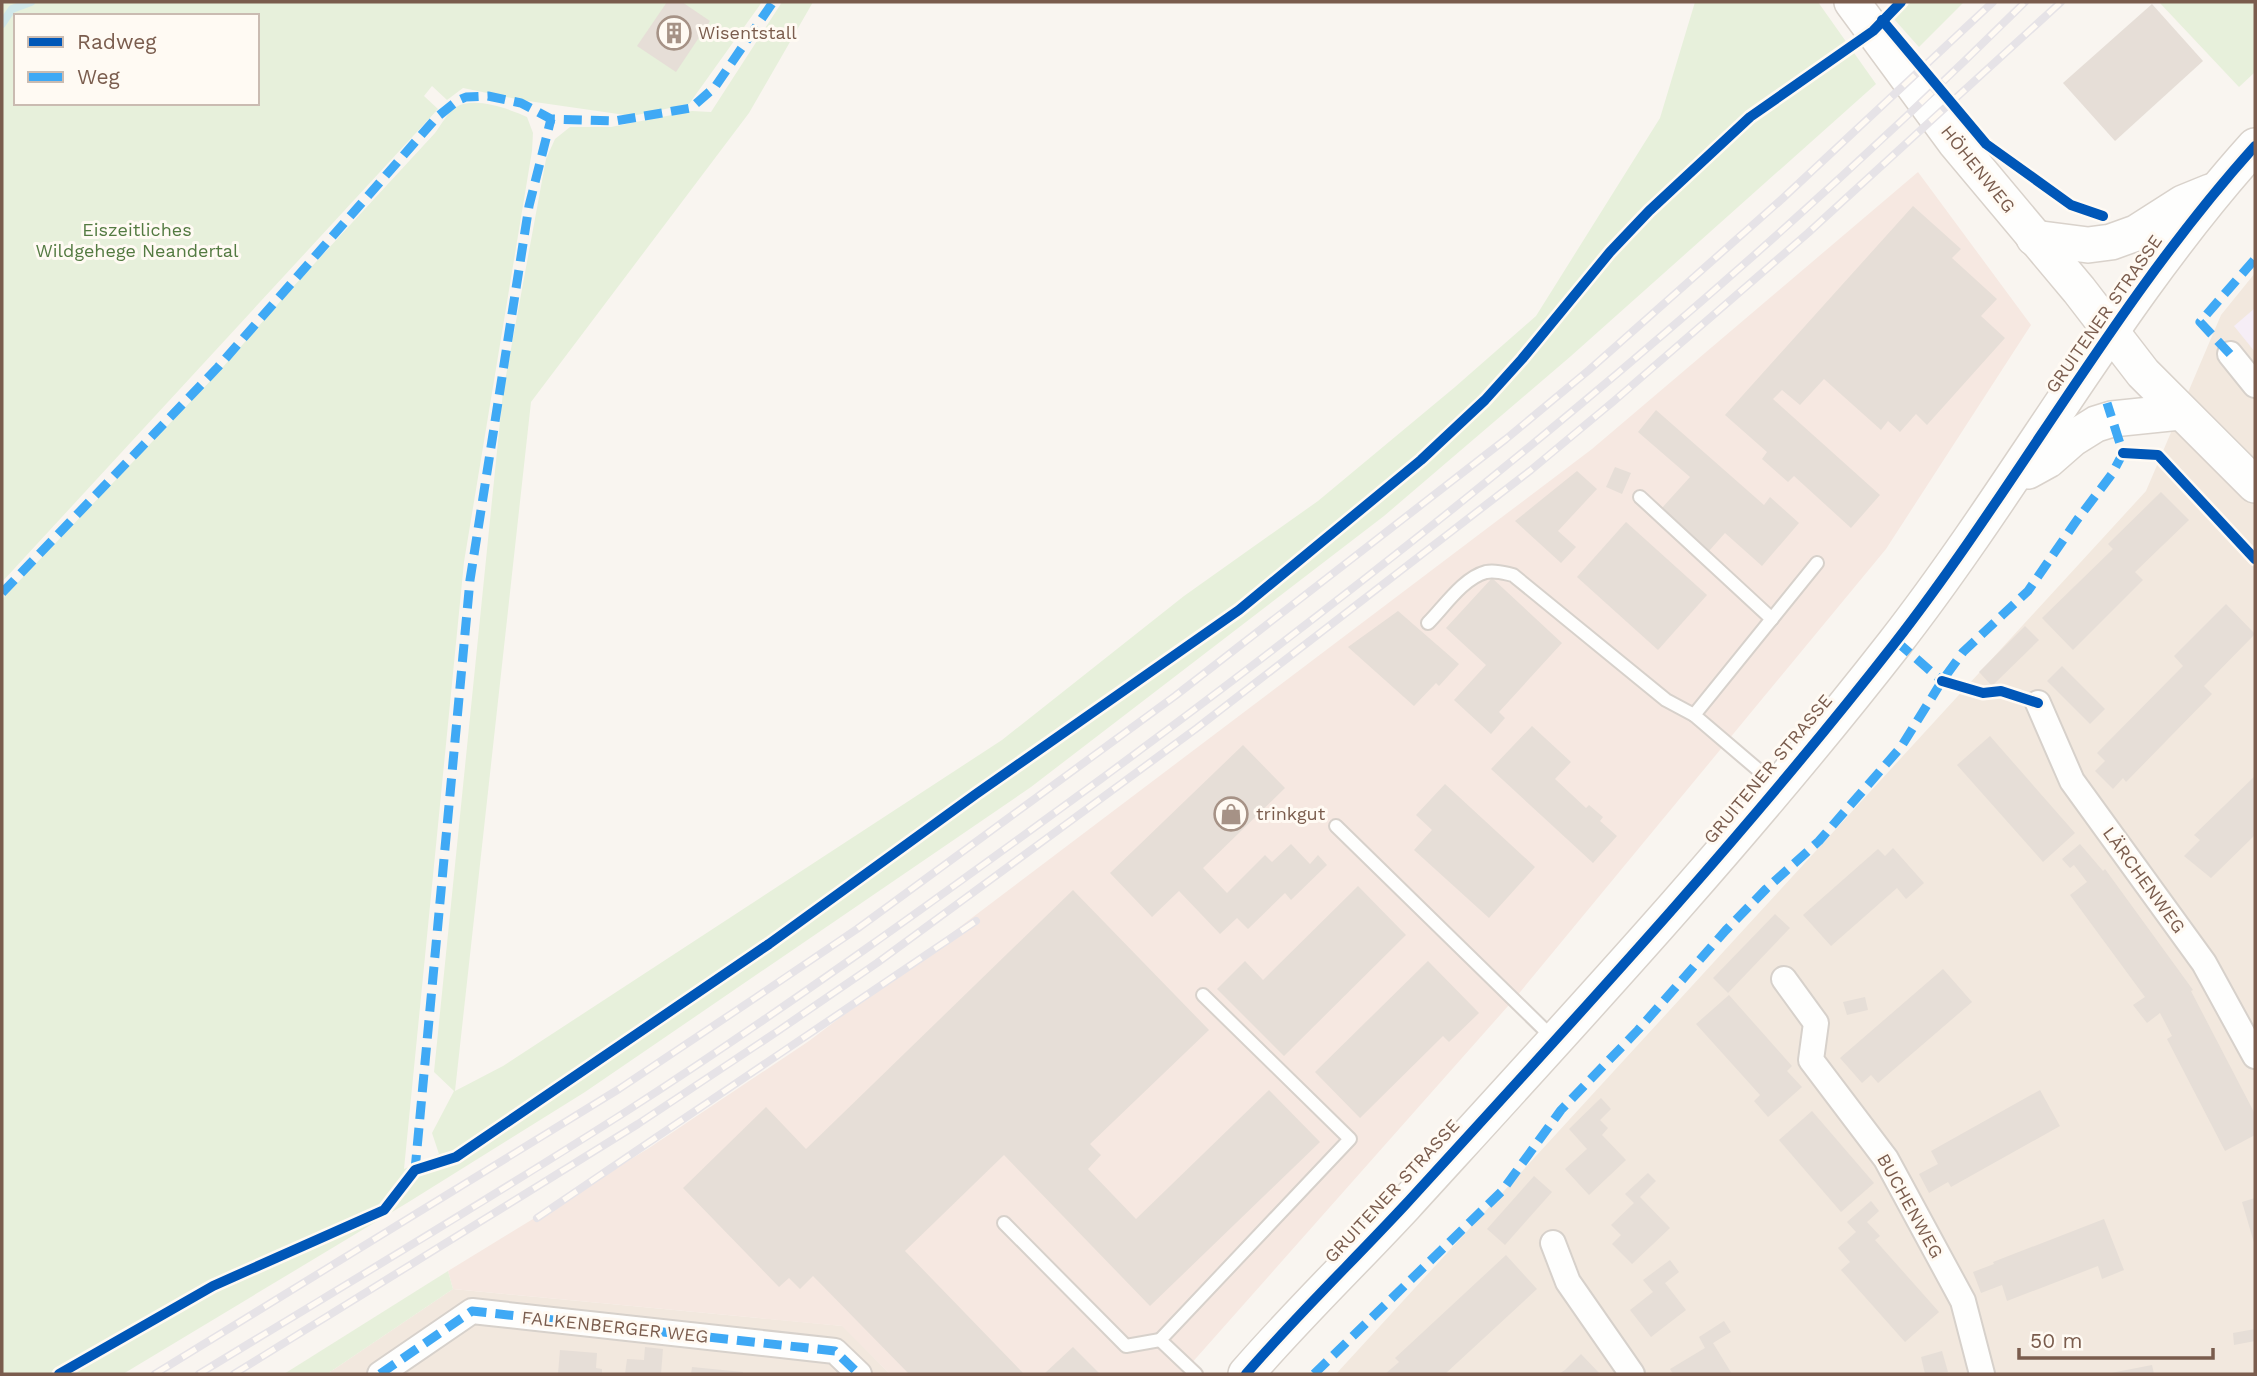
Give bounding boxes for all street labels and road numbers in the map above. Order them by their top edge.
street label: HÖHENWEG [1937,121,2020,217]
street label: GRUITENER STRASSE [2041,231,2166,397]
street label: GRUITENER STRASSE [1699,690,1836,848]
street label: LÄRCHENWEG [2099,822,2190,937]
street label: GRUITENER STRASSE [1320,1115,1464,1267]
street label: BUCHENWEG [1873,1150,1948,1262]
street label: FALKENBERGER WEG [521,1306,709,1347]

